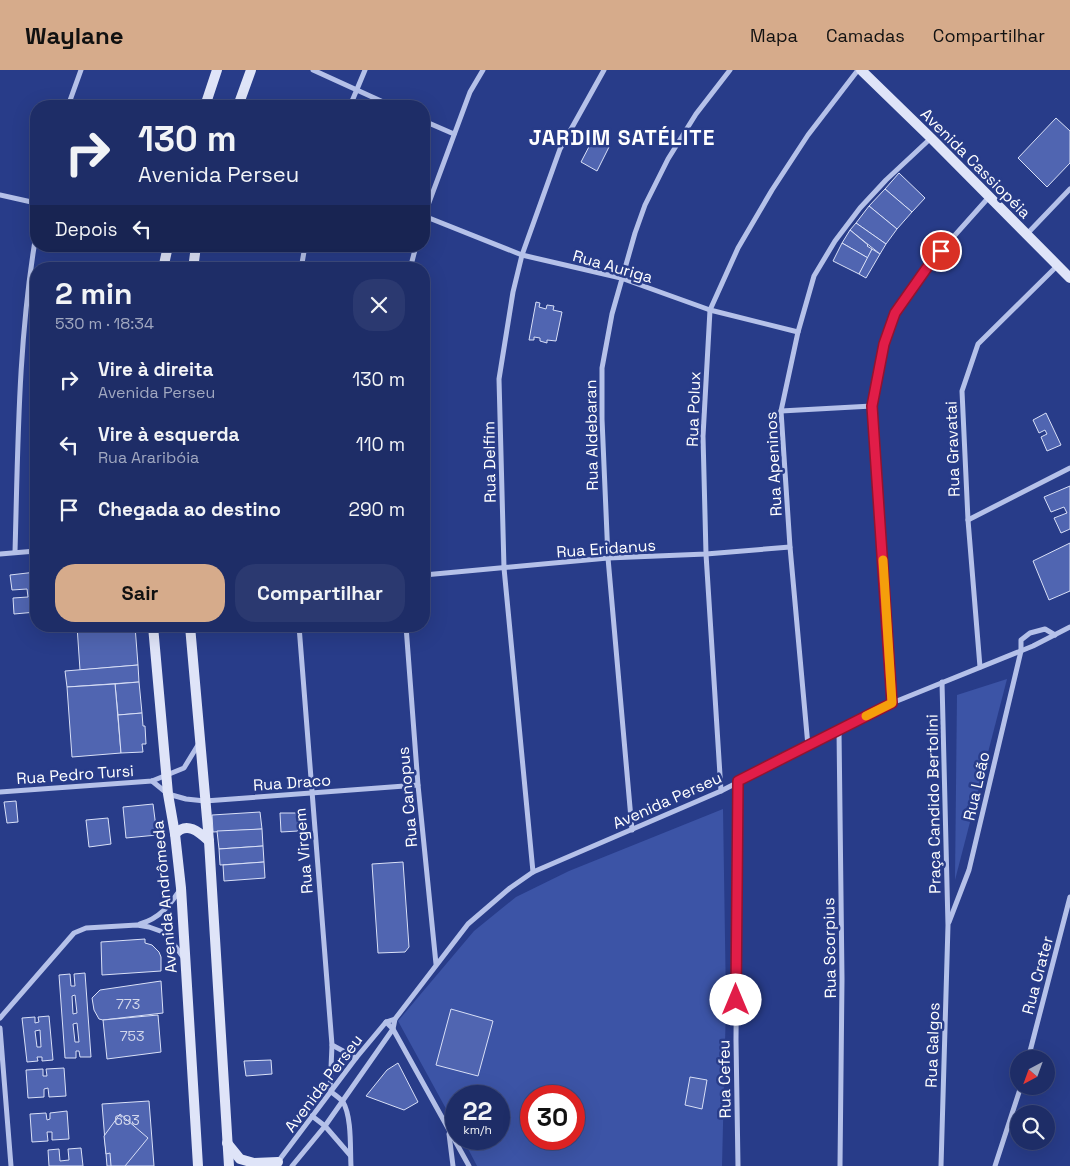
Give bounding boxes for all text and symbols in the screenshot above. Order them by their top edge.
text: Waylane [25,20,124,51]
text: Mapa [750,24,798,47]
text: Camadas [826,24,905,47]
text: Compartilhar [933,24,1045,47]
street label: Avenida Cassiopéia [916,104,1035,223]
text: 130 m [138,117,237,161]
icon: right [55,120,120,185]
district label: JARDIM SATÉLITE [529,124,715,151]
text: Avenida Perseu [138,160,299,188]
icon: left [128,215,156,243]
text: Depois [55,217,118,242]
pin [920,230,962,272]
icon: arrive [927,237,955,265]
street label: Rua Auriga [570,245,655,288]
text: 2 min [55,274,133,313]
button: close [353,279,405,331]
text: 530 m · 18:34 [55,313,154,334]
text: Vire à direita [98,357,214,382]
icon: right [55,366,83,394]
text: 130 m [352,367,405,392]
street label: Rua Polux [682,371,705,447]
street label: Rua Aldebaran [580,379,603,491]
text: Avenida Perseu [98,382,215,403]
street label: Rua Gravatai [940,401,965,497]
street label: Rua Apeninos [760,411,787,517]
street label: Rua Delfim [478,421,501,503]
text: Vire à esquerda [98,422,240,447]
icon: left [55,431,83,459]
text: 110 m [356,432,405,457]
text: Rua Araribóia [98,447,199,468]
icon: arrive [55,496,83,524]
text: Chegada ao destino [98,497,281,522]
text: 290 m [349,497,405,522]
street label: Rua Eridanus [556,535,656,562]
button: Sair [55,564,225,622]
button: Compartilhar [235,564,405,622]
street label: Praça Candido Bertolini [921,714,946,894]
street label: Rua Canopus [393,746,422,848]
street label: Rua Leão [958,750,995,823]
street label: Rua Pedro Tursi [16,760,135,789]
street label: Avenida Perseu [609,767,725,834]
street label: Rua Draco [252,769,332,796]
street label: Rua Virgem [289,807,318,895]
street label: Avenida Andrômeda [147,820,182,974]
street label: Rua Scorpius [818,897,841,999]
street label: Rua Crater [1017,934,1058,1017]
position arrow [709,973,761,1025]
house number: 773 [116,995,140,1013]
street label: Rua Galgos [921,1002,944,1088]
house number: 753 [120,1027,144,1045]
street label: Avenida Perseu [280,1030,367,1136]
street label: Rua Cefeu [713,1040,736,1118]
north arrow [1010,1050,1055,1095]
map controls [1010,1050,1055,1150]
speed limit sign: 30 [520,1085,585,1150]
text: 22 [463,1095,492,1127]
button: search [1010,1105,1055,1150]
house number: 693 [114,1111,140,1129]
text: km/h [463,1122,492,1138]

